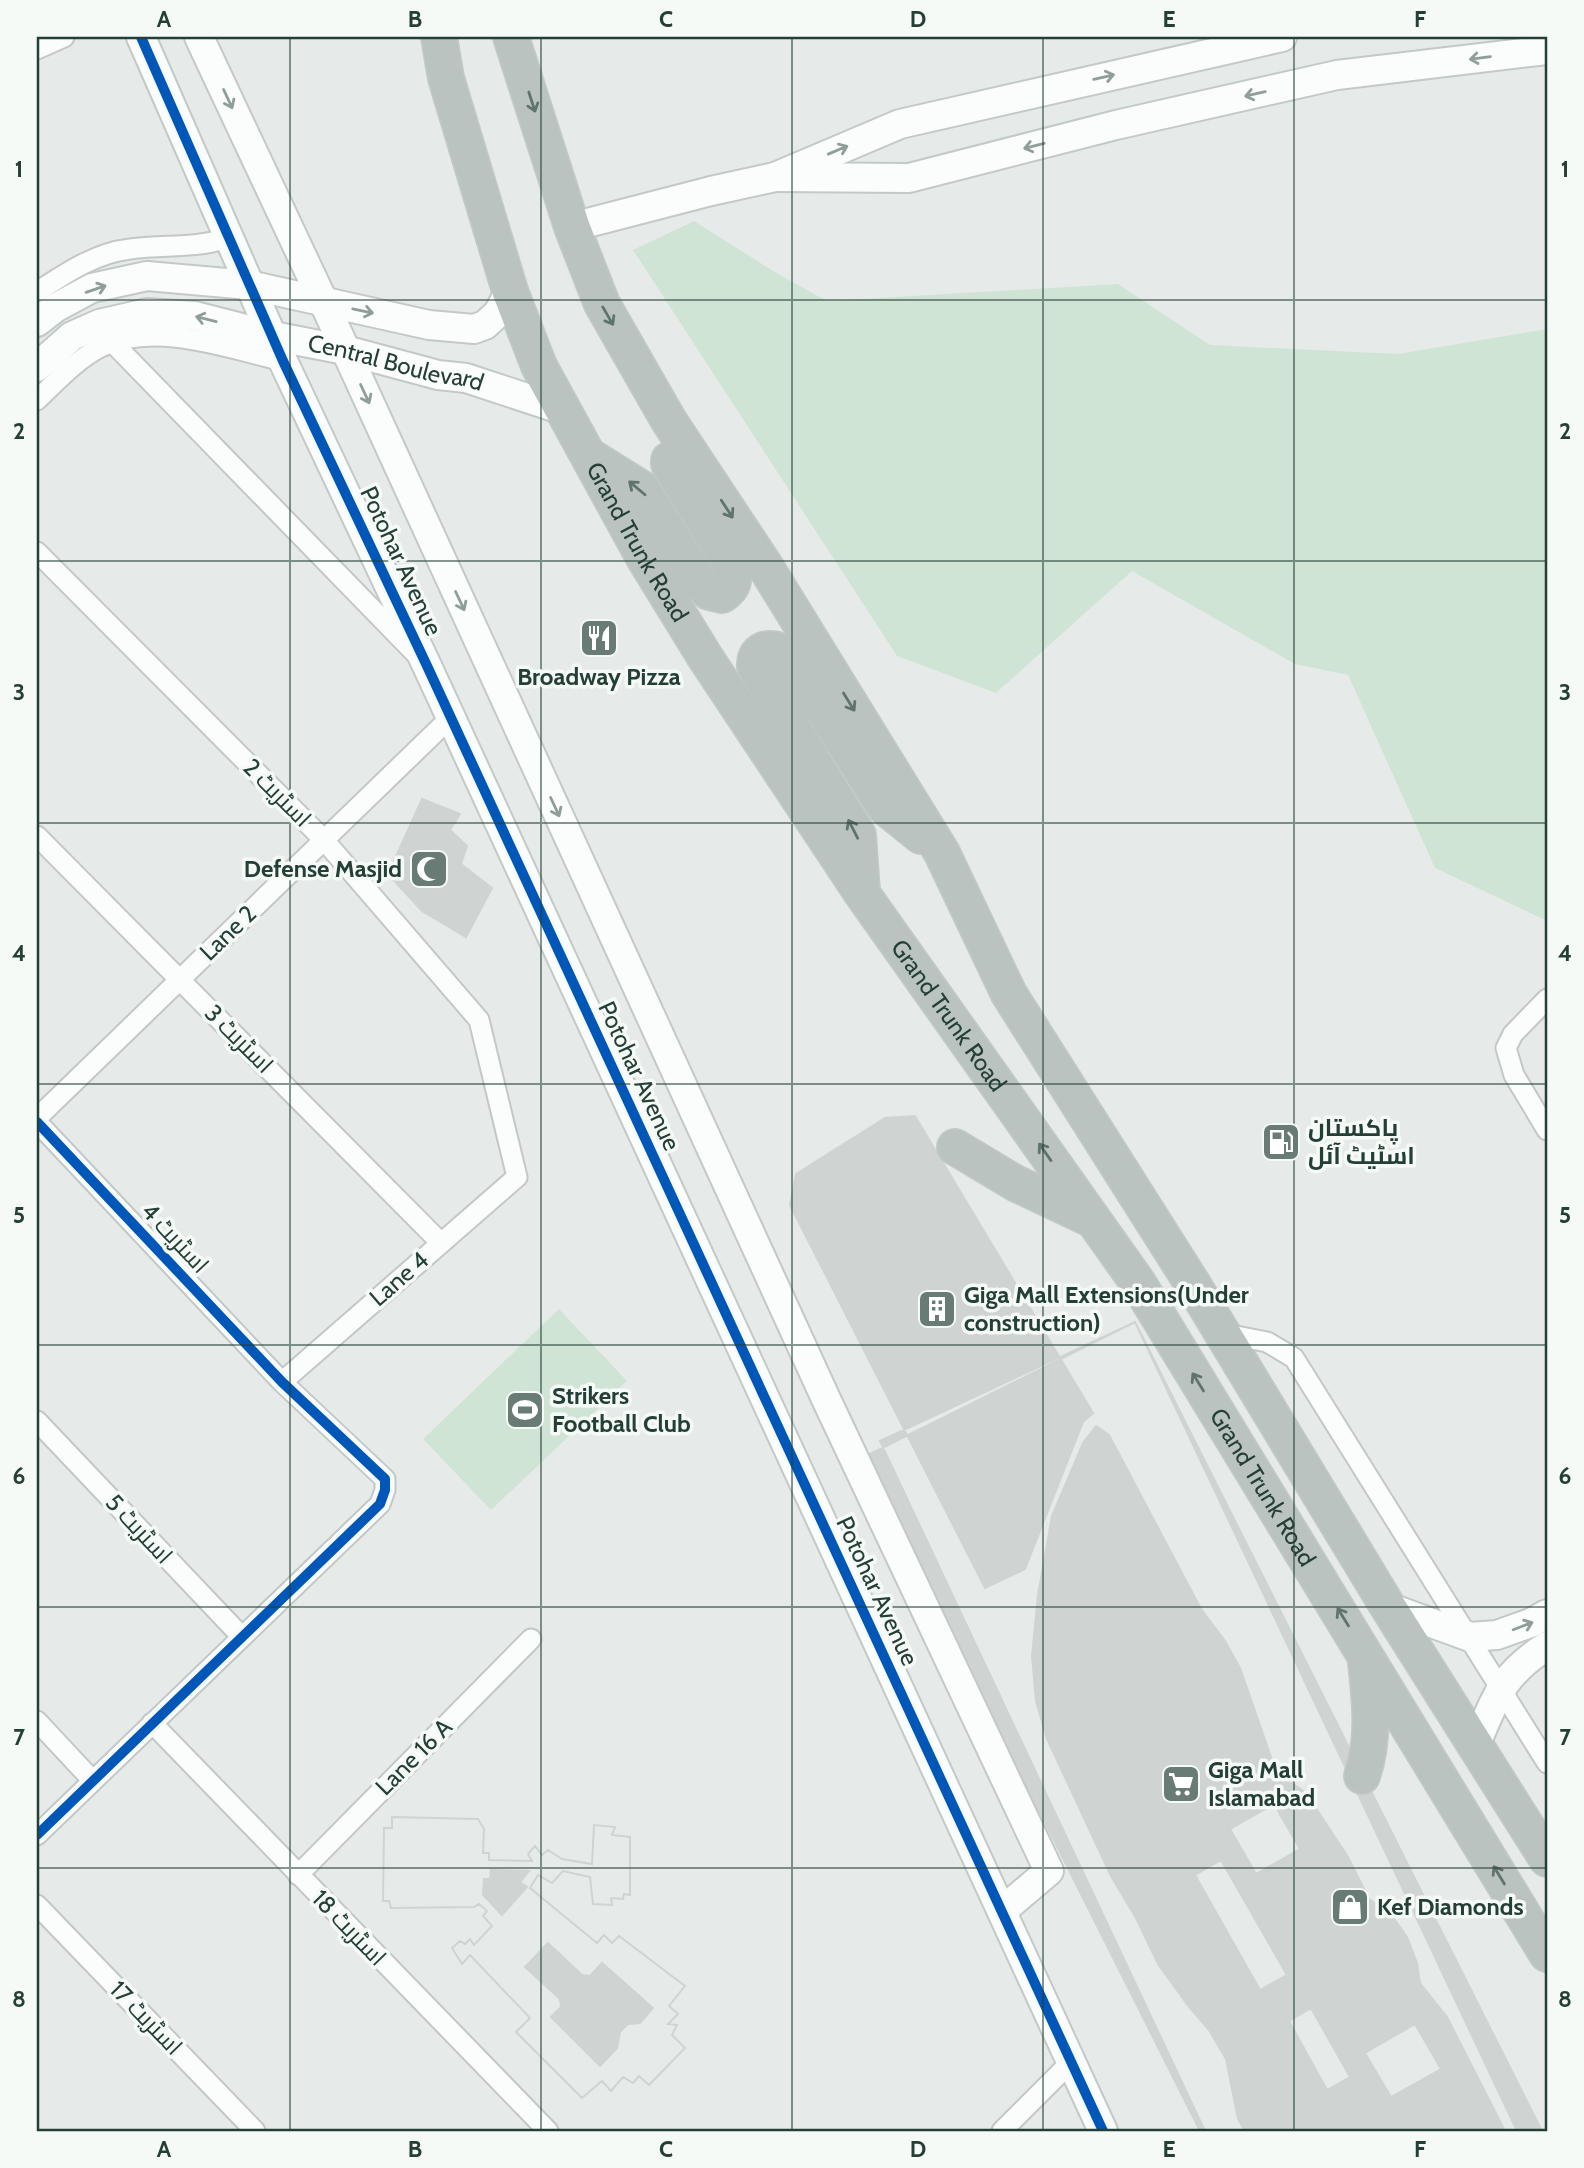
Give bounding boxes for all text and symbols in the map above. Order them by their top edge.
text: A [157,5,172,33]
text: B [408,5,422,33]
text: C [659,5,673,33]
text: D [910,5,926,33]
text: E [1162,5,1176,33]
text: F [1414,5,1426,33]
one-way arrow [1469,52,1491,65]
one-way arrow [1092,70,1115,84]
one-way arrow [222,87,235,109]
one-way arrow [1244,87,1267,101]
one-way arrow [526,90,539,112]
one-way arrow [1023,140,1046,153]
one-way arrow [827,143,849,156]
text: 1 [15,155,23,183]
text: 1 [1561,155,1569,183]
one-way arrow [84,281,106,294]
one-way arrow [351,305,374,319]
one-way arrow [601,305,615,325]
one-way arrow [196,312,218,325]
street label: Central Boulevard [306,328,488,397]
one-way arrow [359,383,372,404]
text: 2 [13,417,25,445]
text: 2 [1559,417,1571,445]
street label: Grand Trunk Road [580,457,695,627]
one-way arrow [628,480,646,496]
street label: Potohar Avenue [354,482,449,640]
one-way arrow [720,499,735,518]
one-way arrow [454,590,467,611]
restaurant icon: Broadway Pizza [578,617,620,659]
place label: Broadway Pizza [517,662,681,691]
text: 3 [13,678,25,706]
text: 3 [1559,678,1571,706]
one-way arrow [842,691,856,711]
street label: اسٹریٹ 2 [237,752,318,833]
one-way arrow [549,796,562,818]
one-way arrow [845,819,859,839]
mosque icon: Defense Masjid [408,848,450,890]
place label: Defense Masjid [244,854,402,883]
street label: Lane 2 [193,899,262,966]
street label: Grand Trunk Road [885,934,1013,1097]
text: 4 [12,939,26,967]
text: 4 [1558,939,1572,967]
street label: Potohar Avenue [592,997,687,1155]
street label: اسٹریٹ 3 [199,998,280,1079]
place label: پاکستان اسٹیٹ آئل [1308,1113,1415,1170]
fuel station icon: پاکستان اسٹیٹ آئل [1260,1121,1302,1163]
one-way arrow [1037,1143,1052,1162]
street label: اسٹریٹ 4 [135,1196,215,1279]
text: 5 [13,1201,25,1229]
text: 5 [1559,1201,1571,1229]
street label: Lane 4 [363,1245,434,1312]
place label: Giga Mall Extensions(Under construction) [964,1280,1249,1337]
building icon: Giga Mall Extensions(Under construction) [916,1288,958,1330]
one-way arrow [1191,1372,1205,1392]
place label: Strikers Football Club [552,1381,691,1438]
sports icon: Strikers Football Club [504,1389,546,1431]
street label: Grand Trunk Road [1204,1403,1322,1571]
text: 6 [13,1462,25,1490]
text: 6 [1559,1462,1571,1490]
street label: اسٹریٹ 5 [100,1488,179,1570]
street label: Potohar Avenue [830,1512,925,1670]
one-way arrow [1335,1608,1349,1628]
one-way arrow [1511,1618,1533,1631]
street label: Lane 16 A [369,1712,458,1801]
text: 7 [13,1723,25,1751]
text: 7 [1559,1723,1571,1751]
place label: Giga Mall Islamabad [1208,1755,1315,1812]
supermarket icon: Giga Mall Islamabad [1160,1763,1202,1805]
one-way arrow [1492,1865,1506,1885]
street label: اسٹریٹ 18 [306,1884,393,1972]
shop icon: Kef Diamonds [1329,1886,1371,1928]
place label: Kef Diamonds [1377,1892,1524,1921]
street label: اسٹریٹ 17 [104,1975,189,2061]
text: 8 [12,1985,26,2013]
text: 8 [1558,1985,1572,2013]
text: A [157,2135,172,2163]
text: B [408,2135,422,2163]
text: C [659,2135,673,2163]
text: D [910,2135,926,2163]
text: E [1162,2135,1176,2163]
text: F [1414,2135,1426,2163]

